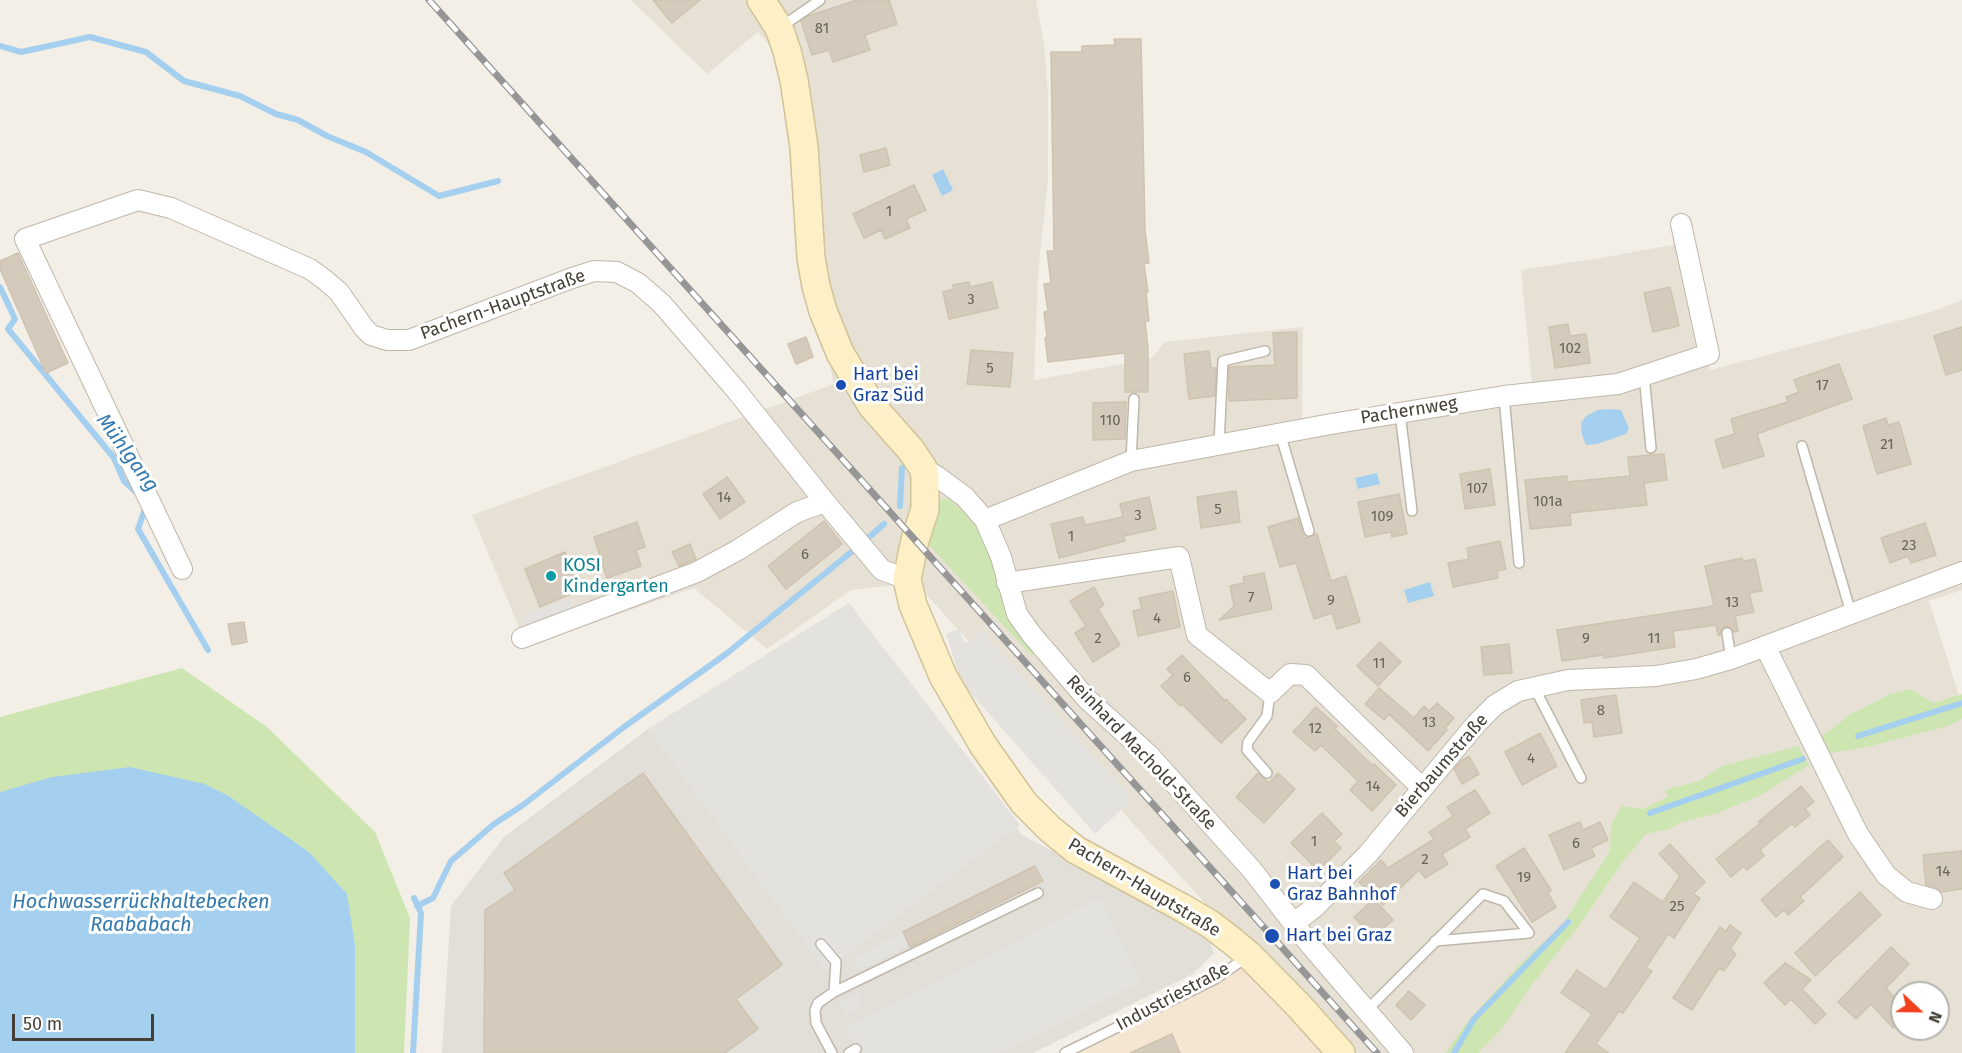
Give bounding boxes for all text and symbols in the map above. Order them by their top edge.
house number: 81 [815,20,829,38]
house number: 1 [886,203,892,221]
street label: Pachern-Hauptstraße [417,265,589,345]
house number: 3 [967,291,975,309]
house number: 102 [1559,340,1581,358]
house number: 5 [986,360,994,378]
place label: Hart bei Graz Süd [853,364,924,406]
house number: 17 [1815,377,1829,395]
marker: Hart bei Graz Süd [834,378,848,392]
street label: Pachernweg [1359,393,1459,429]
water label: Mühlgang [91,409,163,497]
house number: 110 [1099,412,1121,430]
house number: 21 [1880,436,1894,454]
house number: 107 [1466,480,1488,498]
house number: 14 [717,489,731,507]
house number: 101a [1533,493,1563,511]
house number: 5 [1214,501,1222,519]
house number: 3 [1134,507,1142,525]
house number: 109 [1371,508,1393,526]
house number: 1 [1068,528,1074,546]
house number: 23 [1902,537,1916,555]
house number: 6 [801,546,809,564]
place label: KOSI Kindergarten [563,555,669,598]
marker: KOSI Kindergarten [544,569,558,583]
house number: 7 [1248,589,1254,607]
house number: 9 [1327,592,1335,610]
house number: 13 [1725,594,1739,612]
house number: 4 [1153,610,1161,628]
house number: 2 [1094,630,1102,648]
house number: 9 [1582,630,1590,648]
house number: 11 [1648,630,1660,648]
house number: 11 [1373,655,1385,673]
house number: 6 [1183,669,1191,687]
street label: Reinhard Machold-Straße [1061,671,1221,835]
house number: 8 [1597,702,1605,720]
street label: Bierbaumstraße [1391,710,1493,822]
house number: 13 [1422,714,1436,732]
house number: 12 [1308,720,1322,738]
house number: 4 [1527,750,1535,768]
house number: 14 [1366,778,1380,796]
house number: 1 [1311,833,1317,851]
street label: Pachern-Hauptstraße [1064,834,1224,942]
house number: 6 [1572,835,1580,853]
house number: 2 [1421,851,1429,869]
place label: Hart bei Graz Bahnhof [1287,863,1396,906]
house number: 14 [1936,863,1950,881]
house number: 19 [1517,869,1531,887]
marker: Hart bei Graz Bahnhof [1268,877,1282,891]
water label: Hochwasserrückhaltebecken Raababach [12,890,270,937]
house number: 25 [1670,898,1684,916]
place label: Hart bei Graz [1286,925,1392,947]
marker: Hart bei Graz [1263,927,1281,945]
street label: Industriestraße [1113,958,1233,1036]
north arrow [1890,981,1950,1041]
scale bar [15,1002,158,1040]
text: N [1925,1009,1946,1026]
text: 50 m [23,1013,62,1035]

